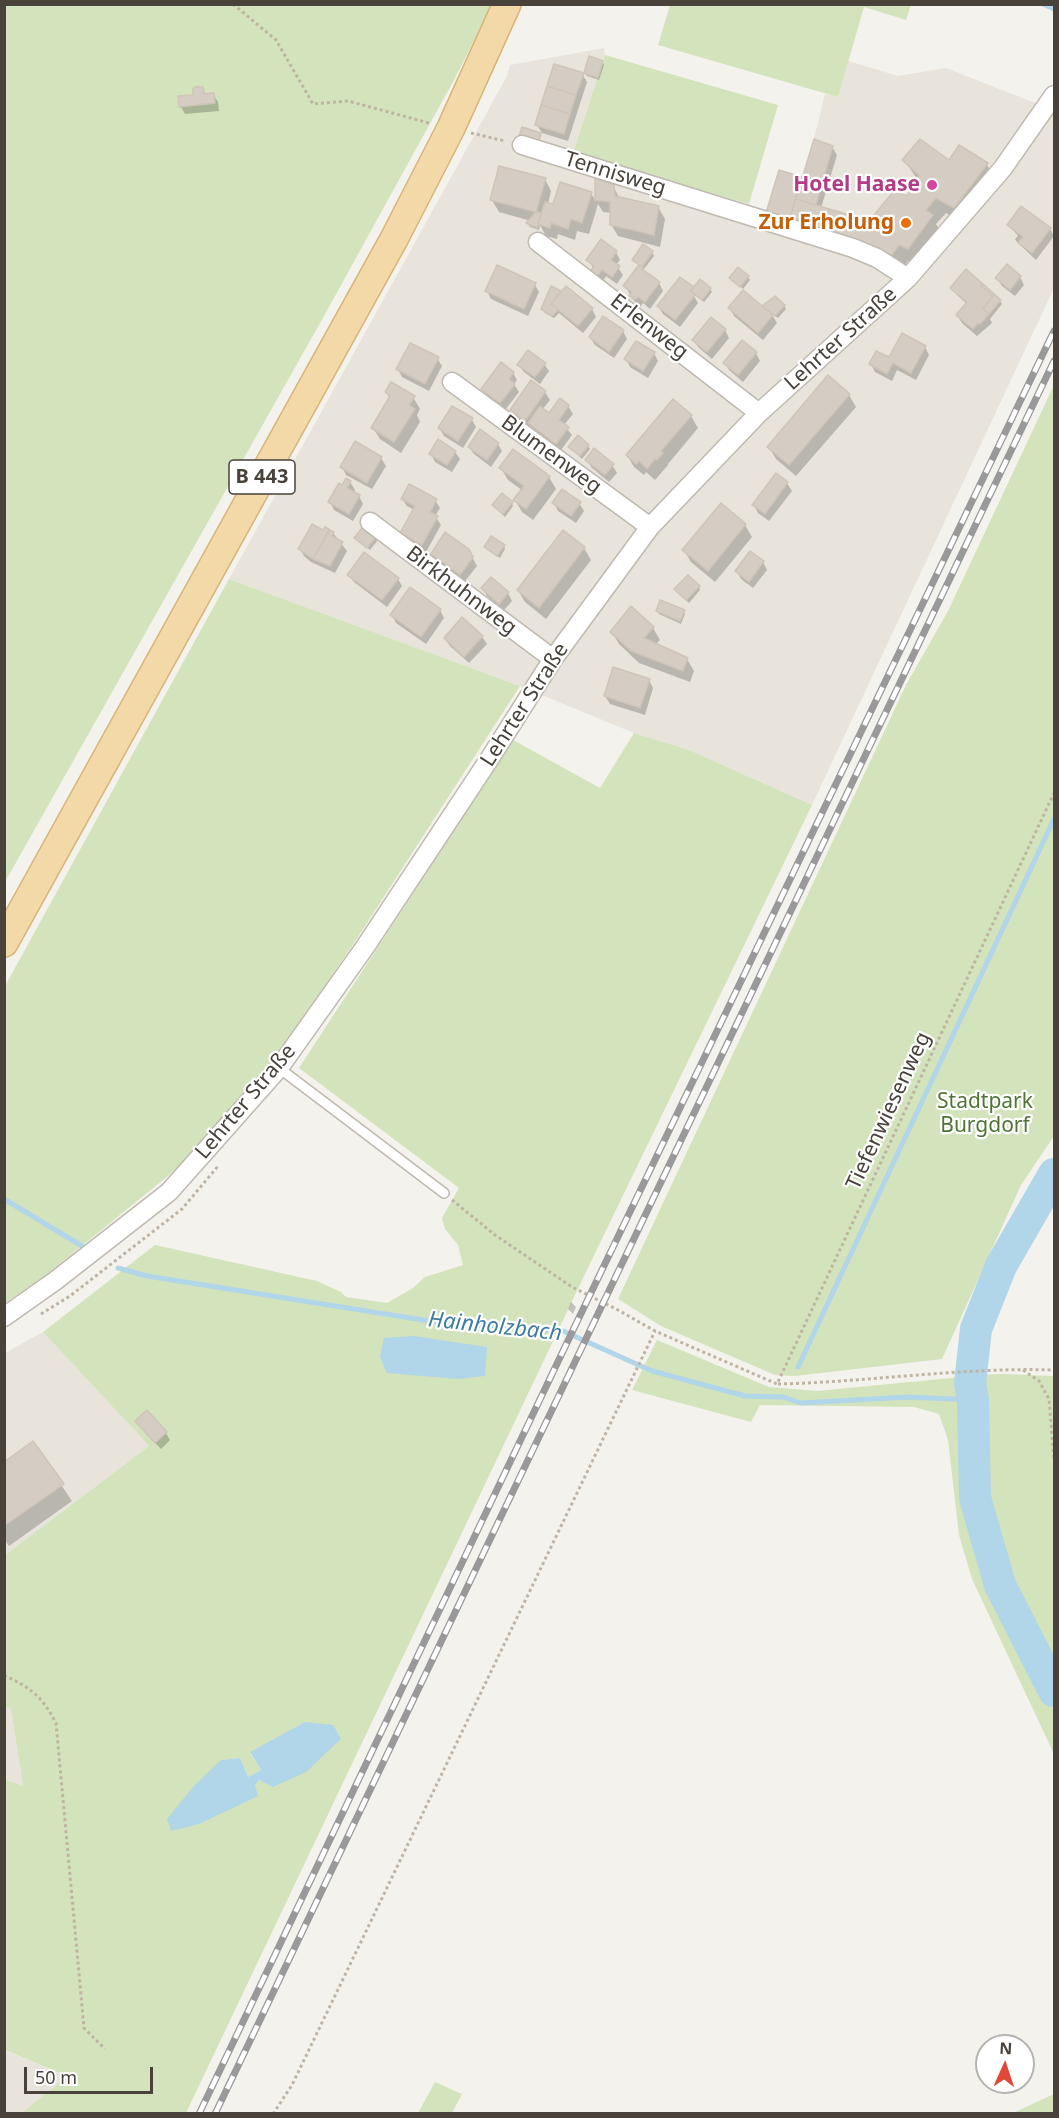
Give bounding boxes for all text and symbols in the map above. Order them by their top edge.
street label: Tennisweg [561,147,669,201]
place label: Hotel Haase [793,172,920,198]
marker: Hotel Haase [925,178,939,192]
place label: Zur Erholung [759,210,894,236]
marker: Zur Erholung [899,216,913,230]
street label: Lehrter Straße [780,282,902,396]
street label: Erlenweg [605,289,693,365]
street label: Blumenweg [496,410,606,500]
road number: B 443 [229,460,295,494]
street label: Birkhuhnweg [401,541,521,641]
street label: Lehrter Straße [476,638,574,772]
street label: Tiefenwiesenweg [841,1028,937,1194]
street label: Lehrter Straße [191,1039,301,1165]
park label: Stadtpark Burgdorf [937,1089,1033,1139]
water label: Hainholzbach [427,1307,563,1347]
north arrow [975,2034,1035,2094]
text: N [999,2037,1013,2059]
scale bar [27,2055,156,2093]
text: 50 m [35,2065,77,2089]

